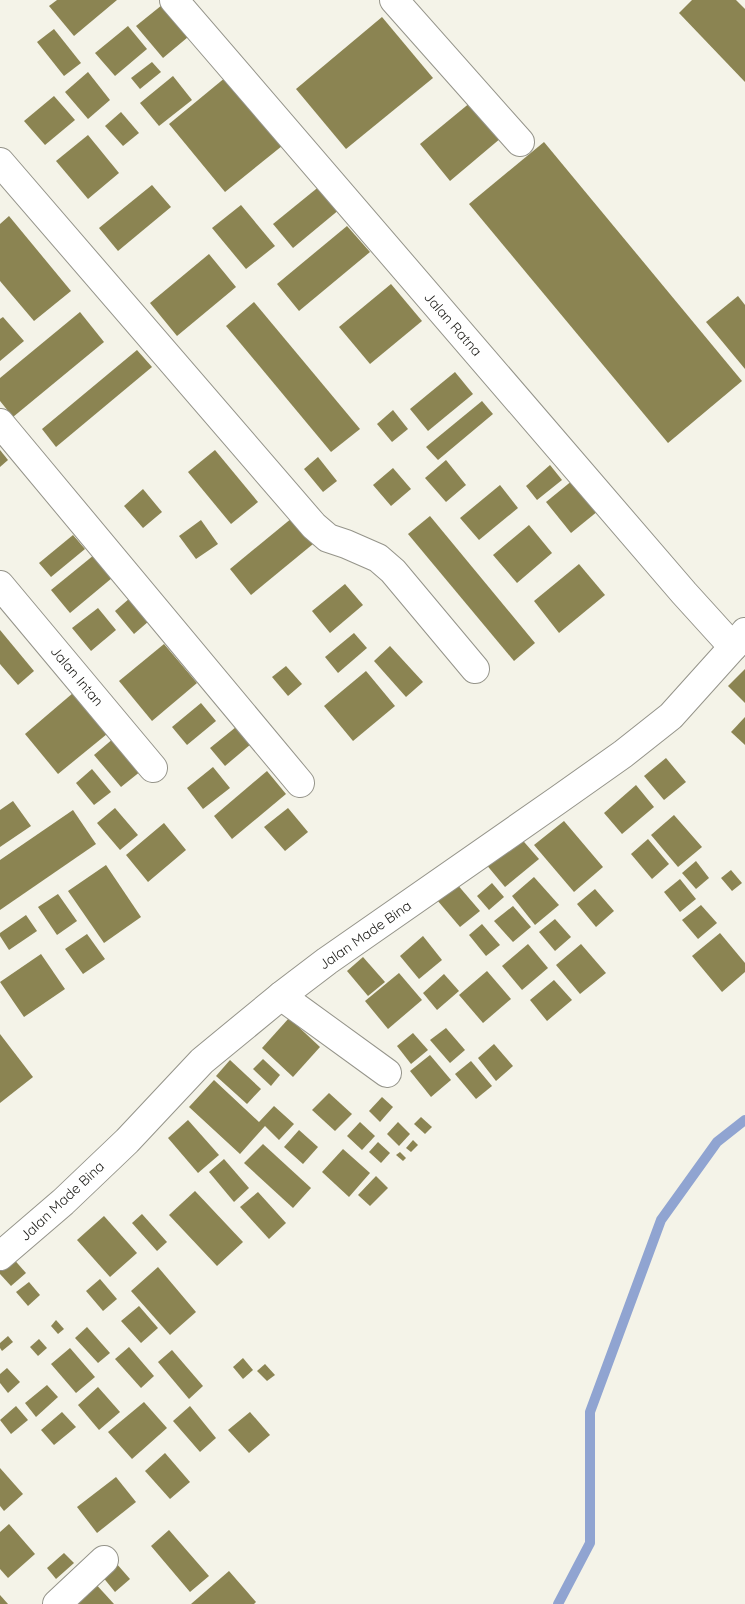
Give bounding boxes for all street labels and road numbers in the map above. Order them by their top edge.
street label: Jalan Ratna [420,288,486,360]
street label: Jalan Intan [47,642,107,710]
street label: Jalan Made Bina [315,896,415,974]
street label: Jalan Made Bina [16,1157,108,1245]

